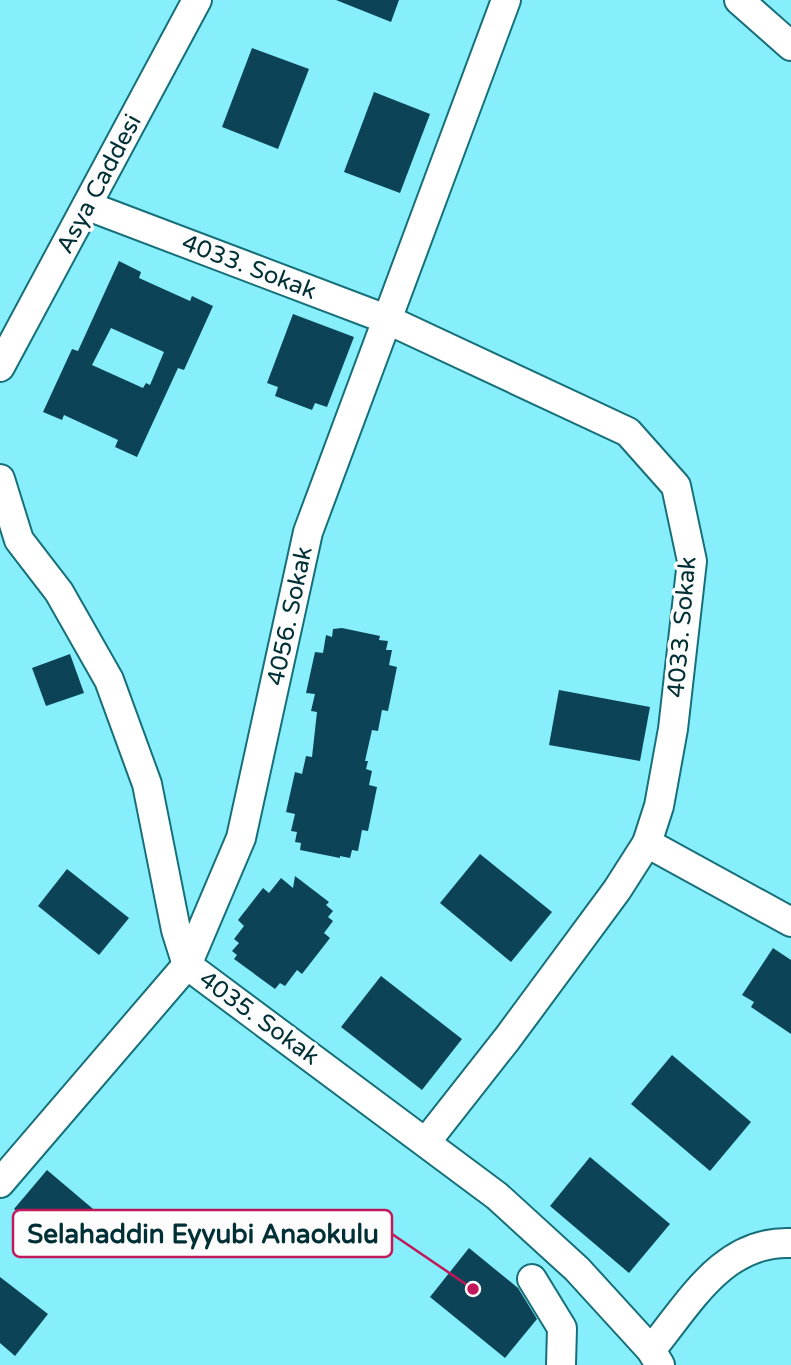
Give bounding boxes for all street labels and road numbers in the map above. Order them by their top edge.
street label: Asya Caddesi [50,109,148,259]
street label: 4033. Sokak [178,228,320,306]
street label: 4056. Sokak [261,544,319,688]
street label: 4033. Sokak [661,555,703,699]
street label: 4035. Sokak [193,965,325,1071]

